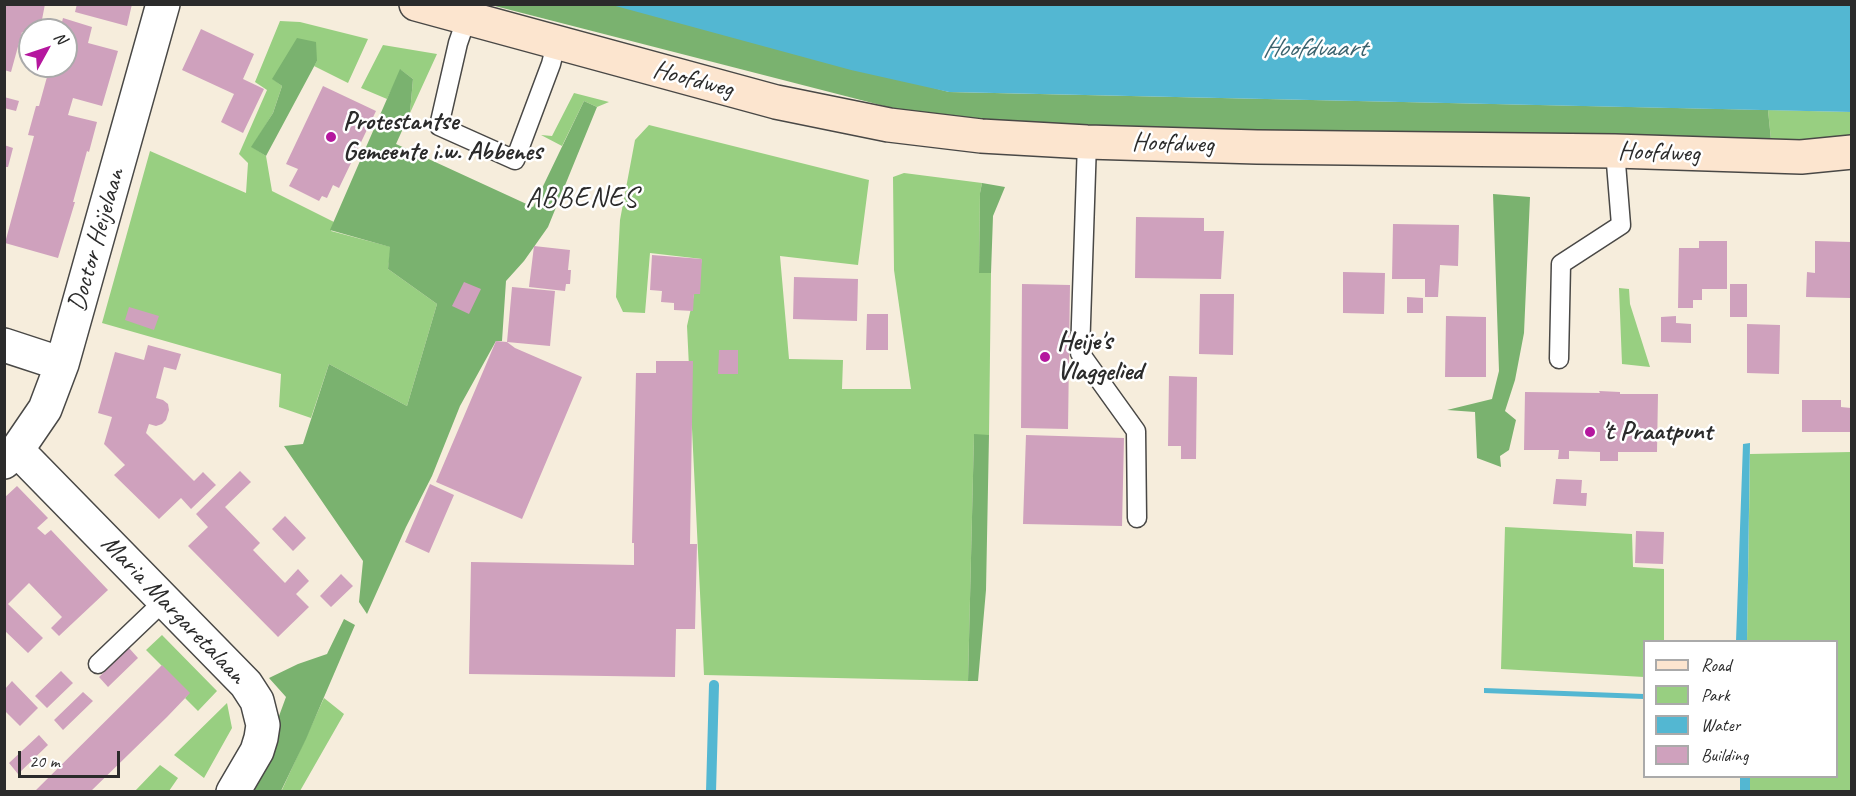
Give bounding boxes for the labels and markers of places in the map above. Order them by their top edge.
place label: Protestantse Gemeente i.w. Abbenes [343,106,542,168]
marker: Protestantse Gemeente i.w. Abbenes [324,130,338,144]
place label: Heije's Vlaggelied [1057,326,1142,388]
marker: Heije's Vlaggelied [1038,350,1052,364]
place label: 't Praatpunt [1602,416,1712,448]
marker: 't Praatpunt [1583,425,1597,439]

